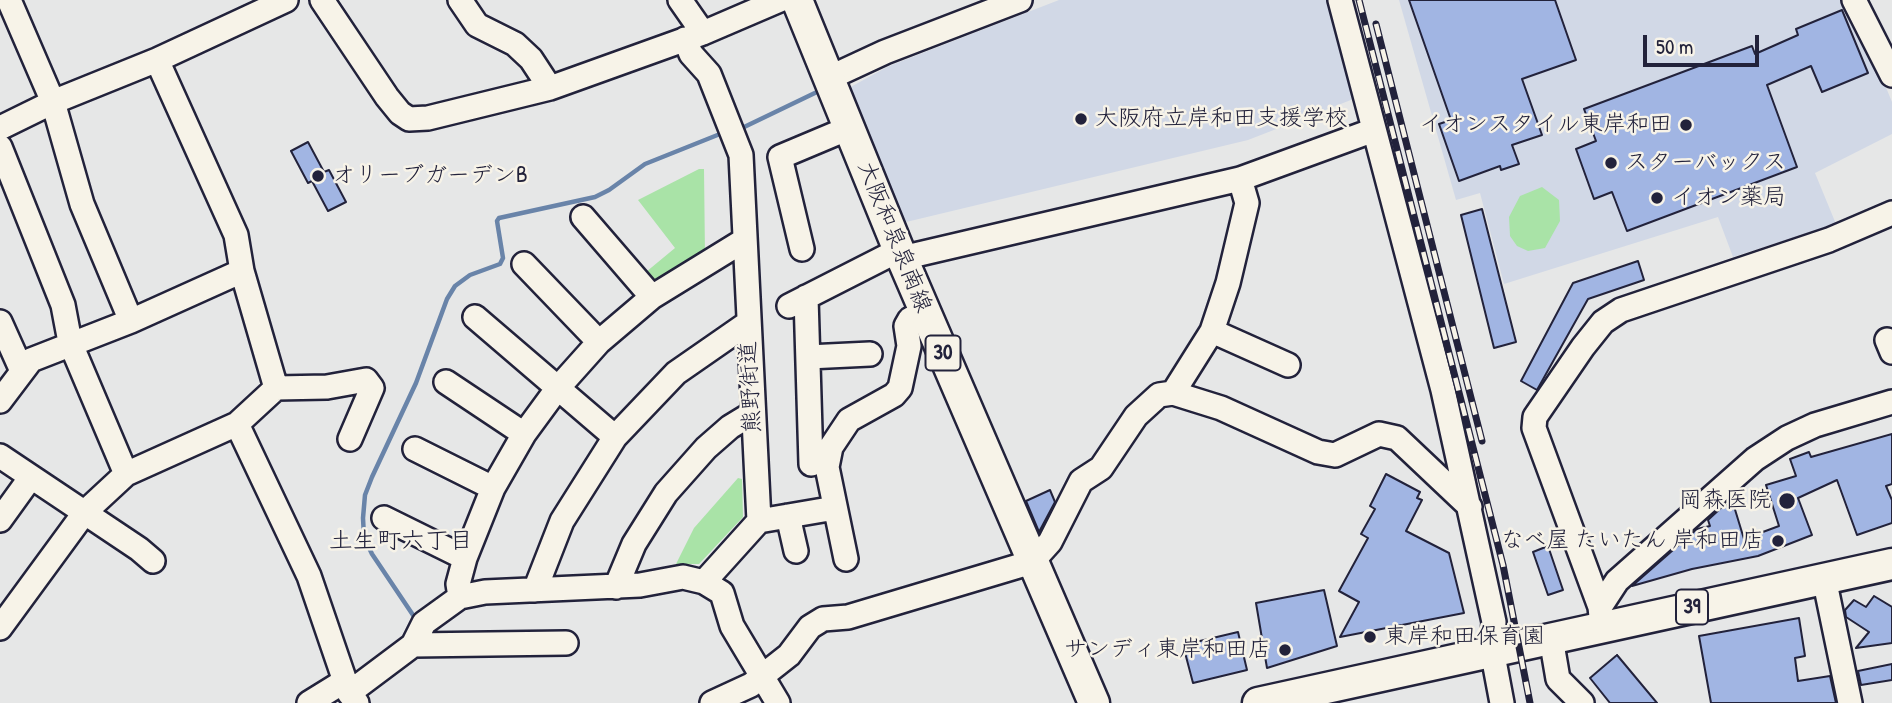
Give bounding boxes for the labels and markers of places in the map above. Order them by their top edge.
place label: 大阪府立岸和田支援学校 [1095,105,1348,133]
marker: 大阪府立岸和田支援学校 [1073,111,1089,127]
place label: イオンスタイル東岸和田 [1419,111,1672,139]
marker: イオンスタイル東岸和田 [1678,117,1694,133]
place label: スターバックス [1625,149,1786,177]
marker: スターバックス [1603,155,1619,171]
place label: オリーブガーデンB [332,162,528,190]
marker: オリーブガーデンB [310,168,326,184]
place label: イオン薬局 [1671,184,1786,212]
marker: イオン薬局 [1649,190,1665,206]
place label: 岡森医院 [1679,487,1771,515]
marker: 岡森医院 [1777,491,1797,511]
place label: なべ屋 たいたん 岸和田店 [1500,527,1764,555]
marker: なべ屋 たいたん 岸和田店 [1770,533,1786,549]
place label: 東岸和田保育園 [1384,623,1545,651]
marker: 東岸和田保育園 [1362,629,1378,645]
place label: サンディ東岸和田店 [1064,636,1271,664]
marker: サンディ東岸和田店 [1277,642,1293,658]

